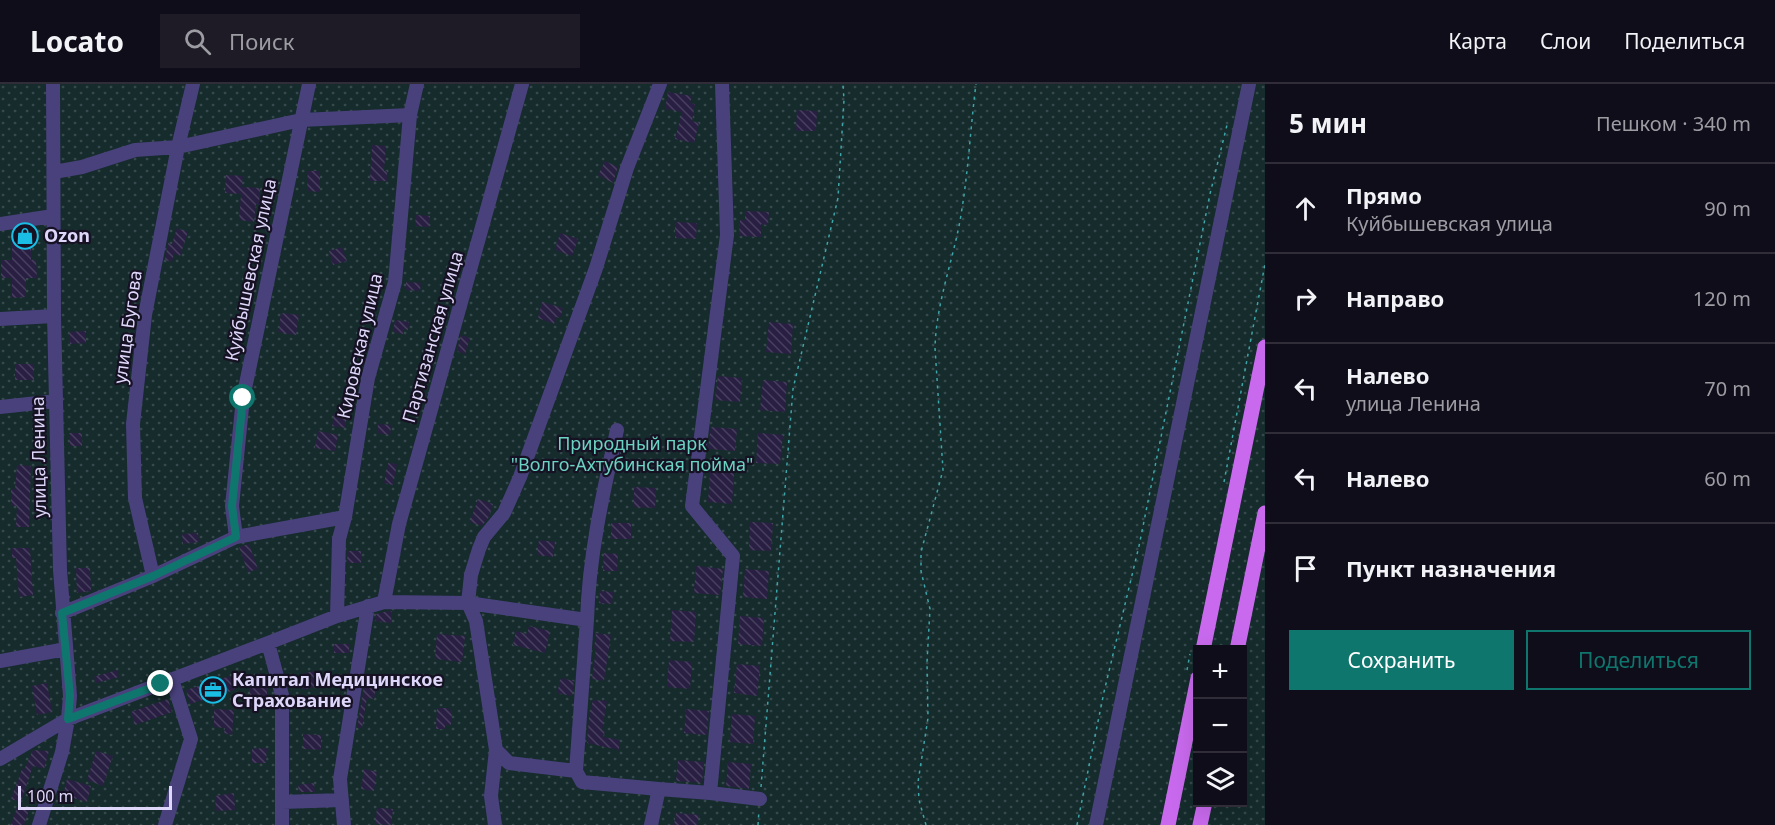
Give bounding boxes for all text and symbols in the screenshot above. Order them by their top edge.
search box [160,14,580,68]
text: Locato [30,22,124,60]
icon: search [181,25,214,58]
text: Поиск [229,26,294,56]
text: Карта [1448,27,1507,55]
text: Слои [1540,27,1591,55]
text: Поделиться [1624,27,1745,55]
text: 5 мин [1289,105,1367,141]
text: Пешком · 340 m [1596,110,1751,137]
street label: Куйбышевская улица [219,176,281,363]
text: Прямо [1346,180,1422,210]
icon: ahead [1289,192,1322,225]
text: 90 m [1704,195,1751,222]
text: Куйбышевская улица [1346,210,1553,237]
shop icon: Ozon [10,221,40,251]
place label: Ozon [44,223,90,247]
street label: Партизанская улица [396,248,468,425]
street label: улица Бугова [107,269,147,385]
street label: Кировская улица [331,271,387,421]
icon: right [1289,282,1322,315]
text: Направо [1346,283,1444,313]
text: 120 m [1693,285,1751,312]
text: Налево [1346,360,1429,390]
icon: left [1289,372,1322,405]
text: 70 m [1704,375,1751,402]
route start [229,384,255,410]
text: улица Ленина [1346,390,1481,417]
street label: улица Ленина [25,396,51,518]
park label: Природный парк "Волго-Ахтубинская пойма" [511,431,753,476]
icon: left [1289,462,1322,495]
text: Налево [1346,463,1429,493]
text: 60 m [1704,465,1751,492]
icon: arrive [1289,552,1322,585]
text: Пункт назначения [1346,553,1556,583]
button: Сохранить [1289,630,1514,690]
button: Поделиться [1526,630,1751,690]
map controls [1193,645,1247,807]
button: + [1193,645,1247,699]
place label: Капитал Медицинское Страхование [232,667,443,712]
route end [147,670,173,696]
office icon: Капитал Медицинское Страхование [198,675,228,705]
button: − [1193,699,1247,753]
button: layers [1193,753,1247,807]
scale bar [18,783,172,810]
text: 100 m [27,785,74,807]

